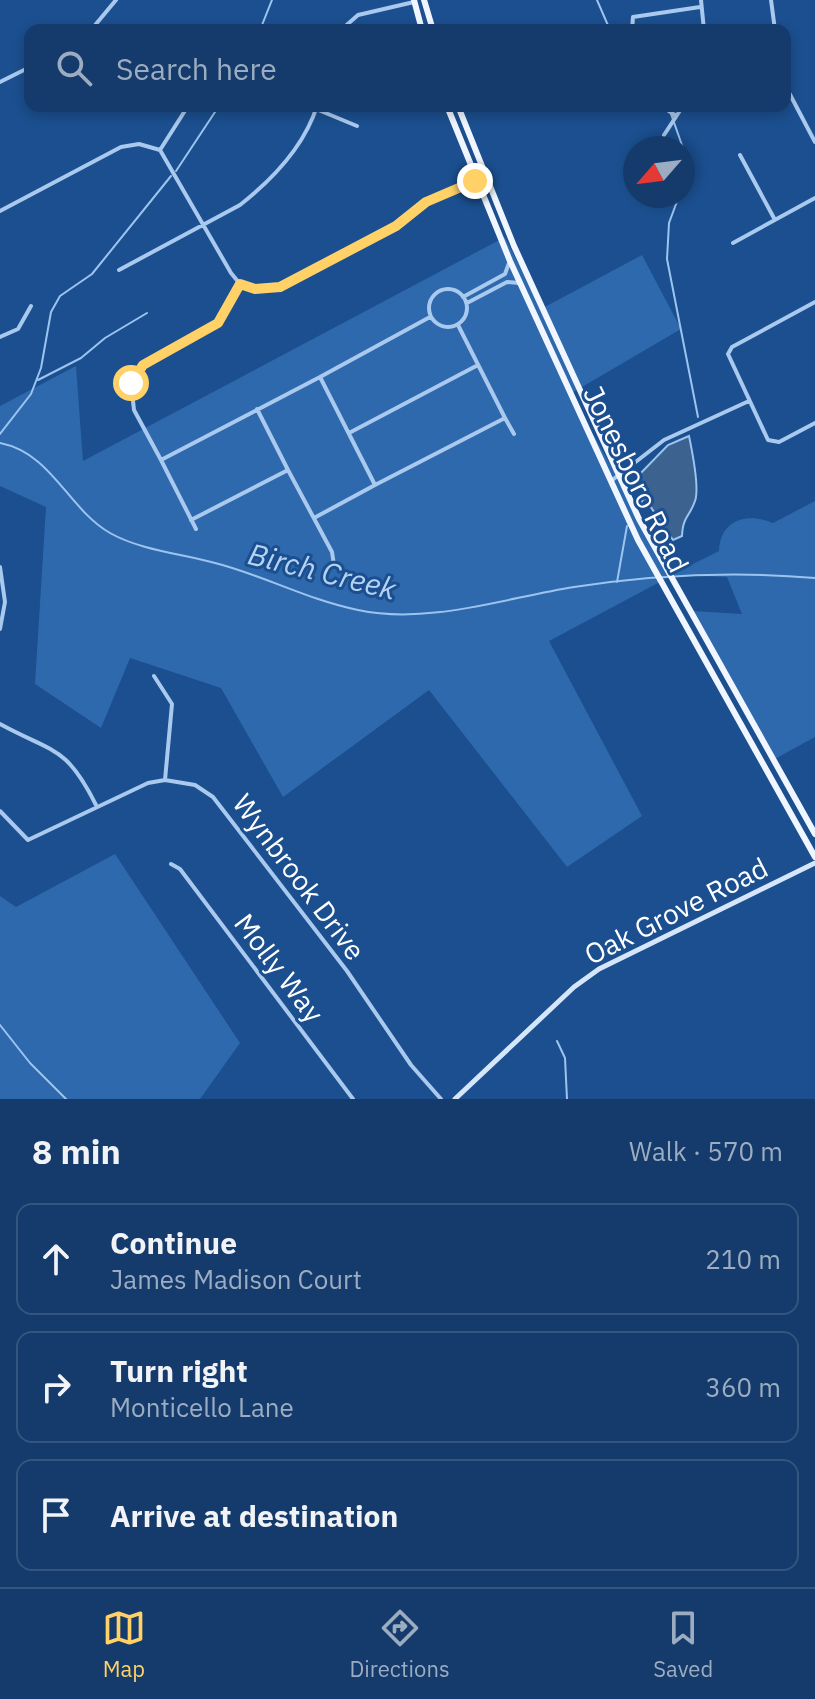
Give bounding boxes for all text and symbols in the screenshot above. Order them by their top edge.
search box [24,24,791,112]
icon: search [52,46,96,90]
text: Search here [116,49,277,88]
north arrow [623,136,695,208]
route end [457,163,493,199]
route start [113,365,149,401]
street label: Jonesboro Road [575,379,698,578]
water label: Birch Creek [244,533,401,608]
street label: Wynbrook Drive [225,786,374,967]
street label: Oak Grove Road [578,848,774,973]
street label: Molly Way [226,906,332,1030]
text: 8 min [32,1129,121,1173]
text: Walk · 570 m [629,1134,783,1168]
text: Continue [110,1223,237,1262]
icon: ahead [34,1237,78,1281]
text: 210 m [705,1242,781,1276]
text: James Madison Court [110,1262,362,1296]
text: Turn right [110,1351,248,1390]
icon: right [34,1365,78,1409]
text: 360 m [705,1370,781,1404]
text: Monticello Lane [110,1390,294,1424]
icon: arrive [34,1493,78,1537]
text: Arrive at destination [110,1496,398,1535]
tab: Map [102,1606,146,1683]
tab: Directions [350,1606,450,1683]
tab: Saved [653,1606,713,1683]

